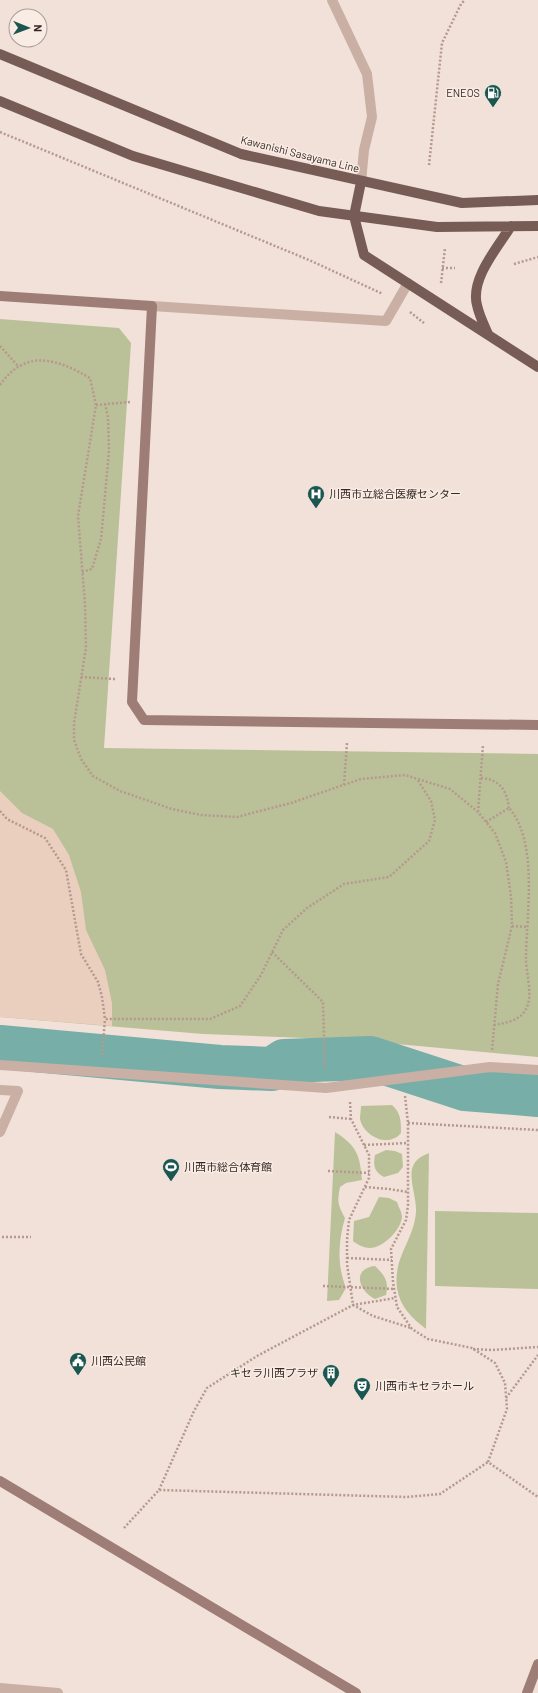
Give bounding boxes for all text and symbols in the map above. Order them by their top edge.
north arrow [8,8,48,48]
text: N [32,24,45,32]
fuel station icon: ENEOS [483,83,503,108]
place label: ENEOS [446,86,480,99]
street label: Kawanishi Sasayama Line [239,132,361,175]
hospital icon: 川西市立総合医療センター [306,484,326,509]
place label: 川西市立総合医療センター [329,487,461,500]
sports icon: 川西市総合体育館 [161,1157,181,1182]
place label: 川西市総合体育館 [184,1160,272,1173]
public building icon: 川西公民館 [68,1351,88,1376]
place label: 川西公民館 [91,1354,146,1367]
building icon: キセラ川西プラザ [321,1363,341,1388]
place label: キセラ川西プラザ [230,1366,318,1379]
theatre icon: 川西市キセラホール [352,1376,372,1401]
place label: 川西市キセラホール [375,1379,474,1392]

